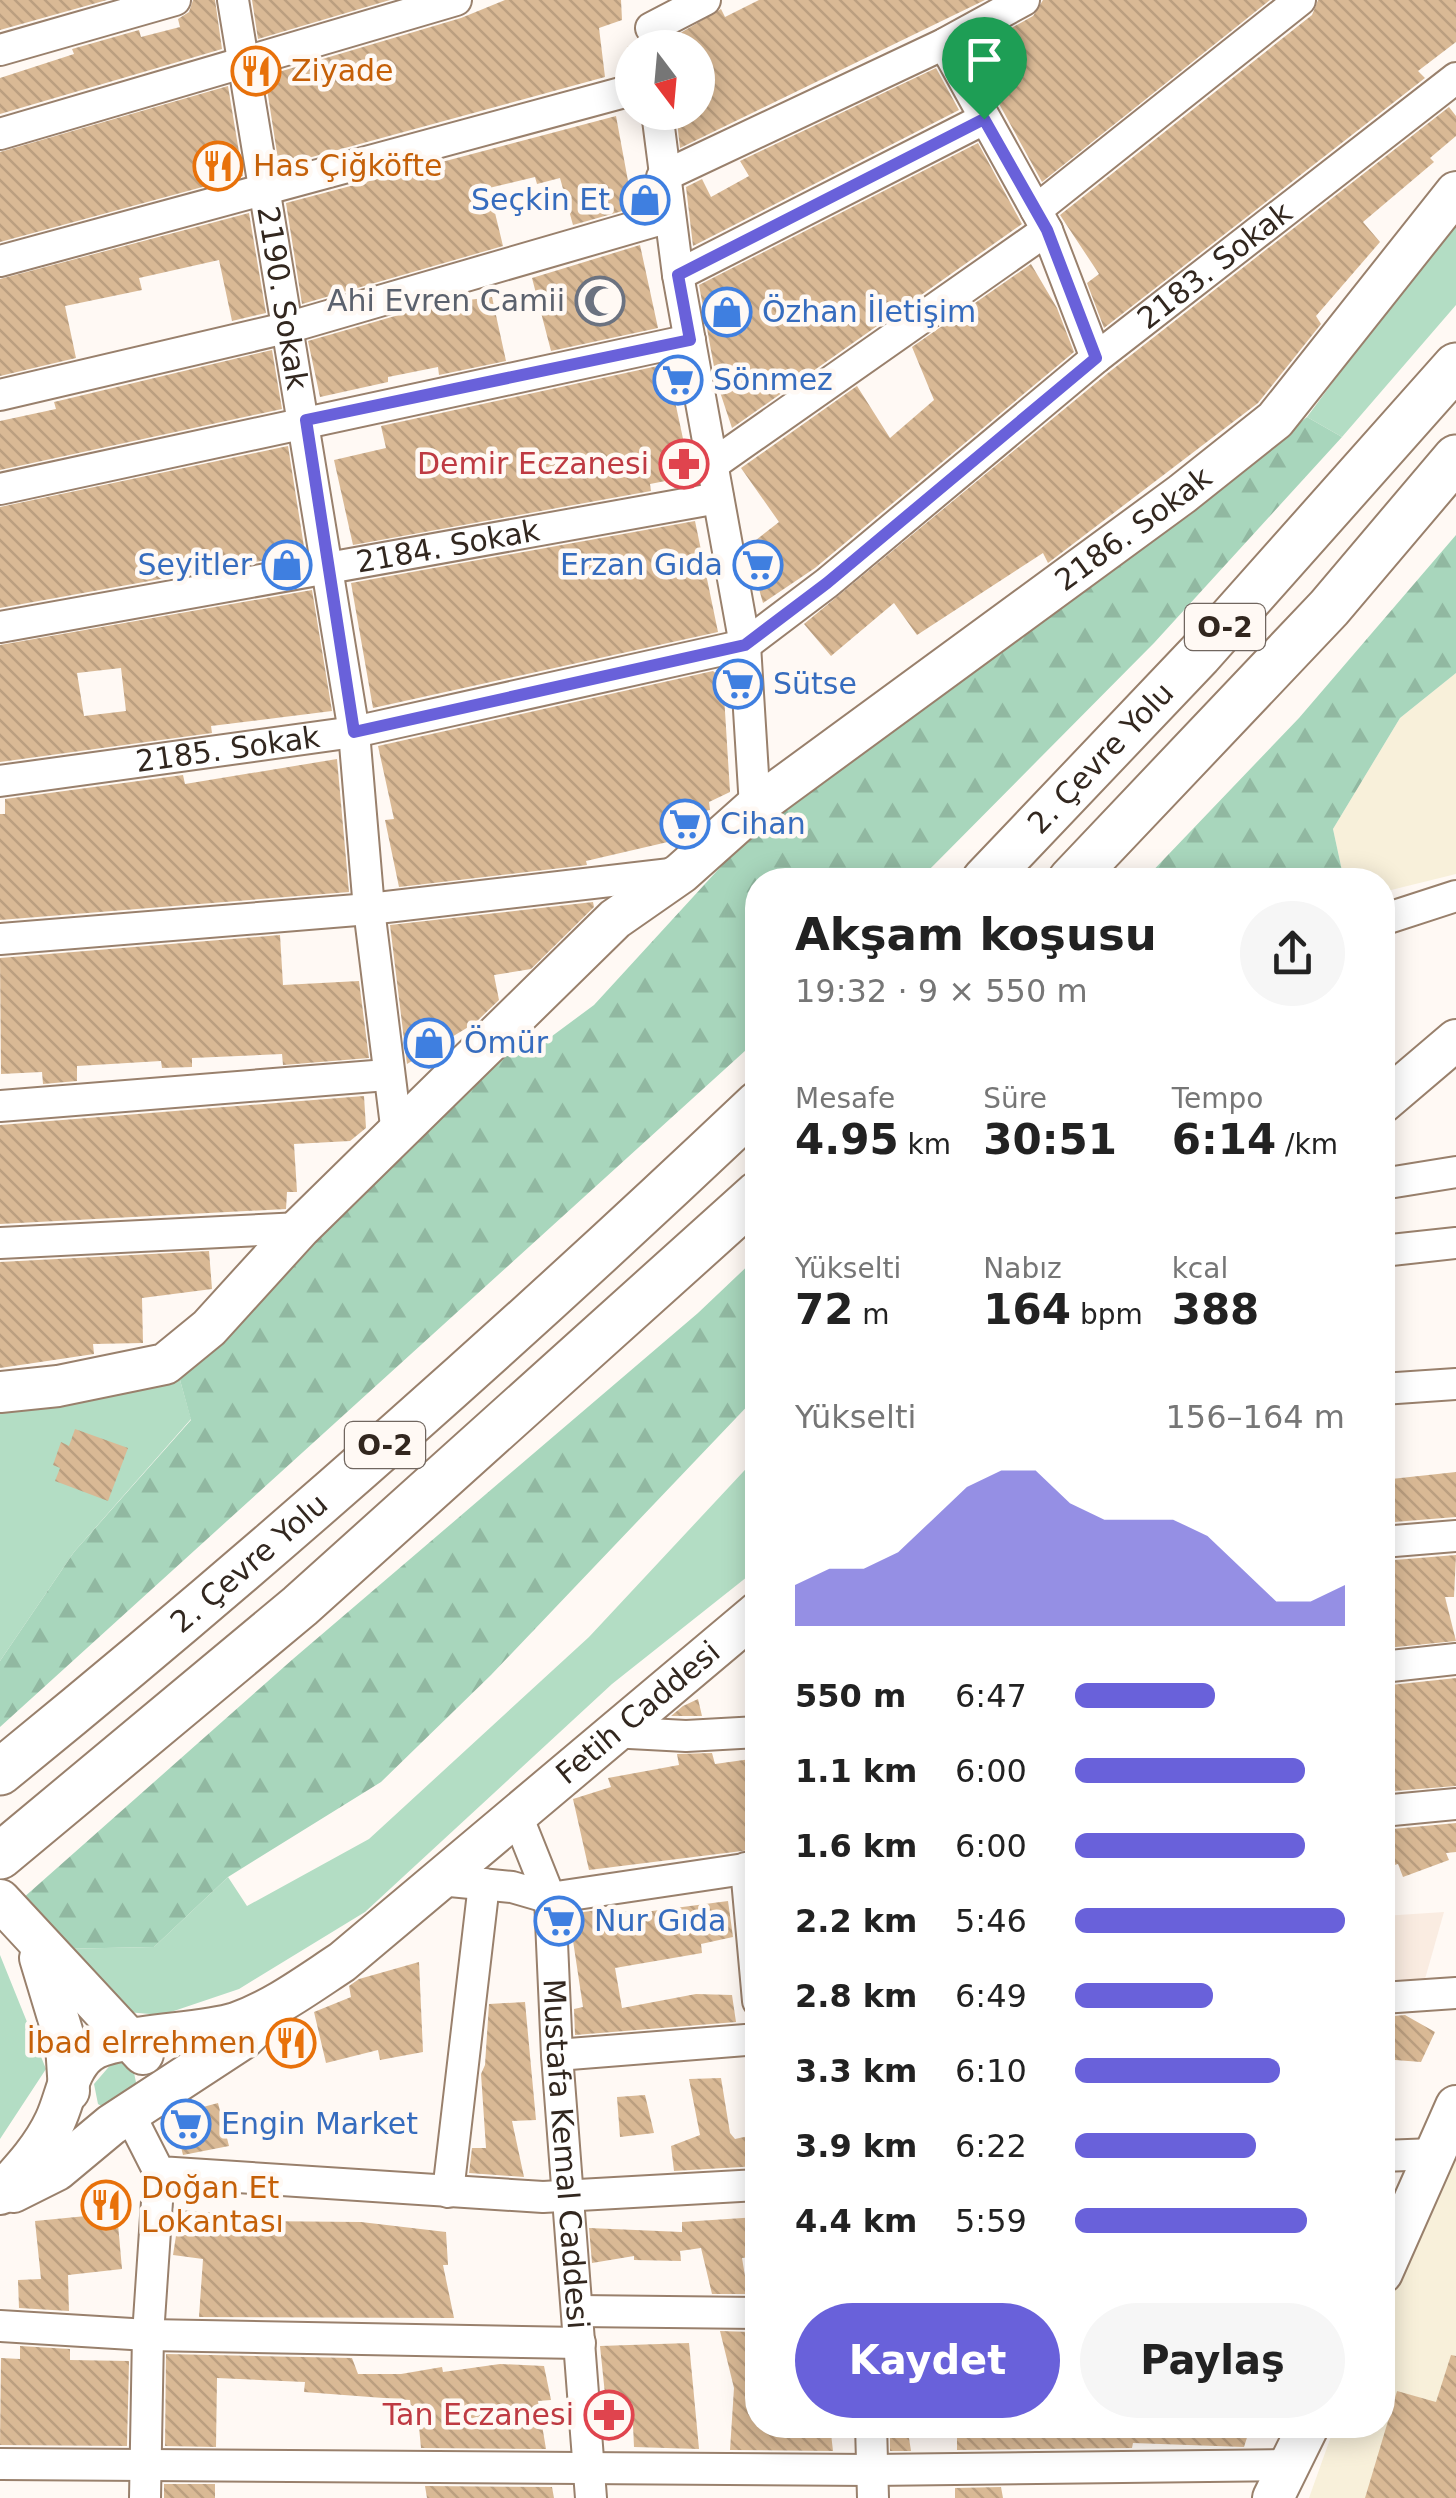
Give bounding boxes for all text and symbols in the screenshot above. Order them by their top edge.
pin [942,17,1027,120]
north arrow [615,30,715,130]
map controls [615,30,715,130]
icon: arrive [957,32,1012,87]
restaurant icon: Ziyade [230,45,282,97]
place label: Ziyade [291,53,394,88]
restaurant icon: Has Çiğköfte [192,140,244,192]
place label: Has Çiğköfte [253,148,442,183]
shop icon: Seçkin Et [619,174,671,226]
place label: Seçkin Et [471,182,610,217]
street label: 2183. Sokak [1131,194,1299,336]
street label: 2190. Sokak [250,204,315,393]
mosque icon: Ahi Evren Camii [574,275,626,327]
place label: Ahi Evren Camii [327,283,565,318]
shop icon: Özhan İletişim [701,286,753,338]
place label: Özhan İletişim [762,294,976,329]
supermarket icon: Sönmez [652,354,704,406]
place label: Sönmez [713,362,833,397]
pharmacy icon: Demir Eczanesi [658,438,710,490]
place label: Demir Eczanesi [417,446,649,481]
street label: 2186. Sokak [1048,459,1219,598]
street label: 2184. Sokak [353,512,543,580]
shop icon: Seyitler [261,539,313,591]
supermarket icon: Erzan Gıda [732,539,784,591]
place label: Seyitler [138,547,253,582]
place label: Erzan Gıda [560,547,723,582]
road number: O-2 [1185,604,1265,650]
supermarket icon: Sütse [712,658,764,710]
place label: Sütse [773,666,857,701]
street label: 2. Çevre Yolu [1020,675,1180,841]
street label: 2185. Sokak [133,719,323,779]
supermarket icon: Cihan [659,798,711,850]
place label: Cihan [720,806,806,841]
button: share [1240,901,1345,1006]
text: Akşam koşusu [795,908,1157,961]
text: 19:32 · 9 × 550 m [795,972,1088,1010]
shop icon: Ömür [403,1017,455,1069]
place label: Ömür [464,1025,549,1060]
text: Mesafe [795,1082,895,1115]
text: Süre [983,1082,1047,1115]
text: Tempo [1172,1082,1263,1115]
text: 4.95 [795,1115,899,1164]
text: 30:51 [983,1115,1117,1164]
text: 6:14 [1172,1115,1276,1164]
text: km [899,1128,951,1161]
text: /km [1276,1128,1338,1161]
text: Yükselti [795,1252,901,1285]
text: Nabız [983,1252,1062,1285]
text: kcal [1172,1252,1228,1285]
text: 72 [795,1285,853,1334]
text: 164 [983,1285,1071,1334]
text: 388 [1172,1285,1259,1334]
text: m [853,1298,890,1331]
text: bpm [1071,1298,1143,1331]
text: Yükselti [795,1398,916,1436]
text: 156–164 m [1166,1398,1345,1436]
road number: O-2 [345,1422,425,1468]
street label: 2. Çevre Yolu [163,1486,334,1640]
street label: Fetih Caddesi [549,1634,727,1791]
text: 550 m [795,1677,906,1715]
text: 6:47 [955,1677,1027,1715]
text: 1.1 km [795,1752,917,1790]
text: 6:00 [955,1752,1027,1790]
text: 1.6 km [795,1827,917,1865]
text: 6:00 [955,1827,1027,1865]
supermarket icon: Nur Gıda [533,1895,585,1947]
text: 2.2 km [795,1902,917,1940]
text: 5:46 [955,1902,1027,1940]
place label: Nur Gıda [594,1903,726,1938]
text: 2.8 km [795,1977,917,2015]
text: 6:49 [955,1977,1027,2015]
street label: Mustafa Kemal Caddesi [537,1978,596,2330]
restaurant icon: İbad elrrehmen [265,2017,317,2069]
place label: İbad elrrehmen [27,2025,256,2060]
text: 3.3 km [795,2052,917,2090]
text: 6:10 [955,2052,1027,2090]
supermarket icon: Engin Market [160,2098,212,2150]
place label: Engin Market [221,2106,418,2141]
text: 3.9 km [795,2127,917,2165]
text: 6:22 [955,2127,1027,2165]
place label: Doğan Et Lokantası [141,2170,284,2239]
restaurant icon: Doğan Et Lokantası [80,2179,132,2231]
text: 4.4 km [795,2202,917,2240]
text: 5:59 [955,2202,1027,2240]
button: Kaydet [795,2303,1060,2418]
button: Paylaş [1080,2303,1345,2418]
pharmacy icon: Tan Eczanesi [583,2389,635,2441]
place label: Tan Eczanesi [382,2397,574,2432]

